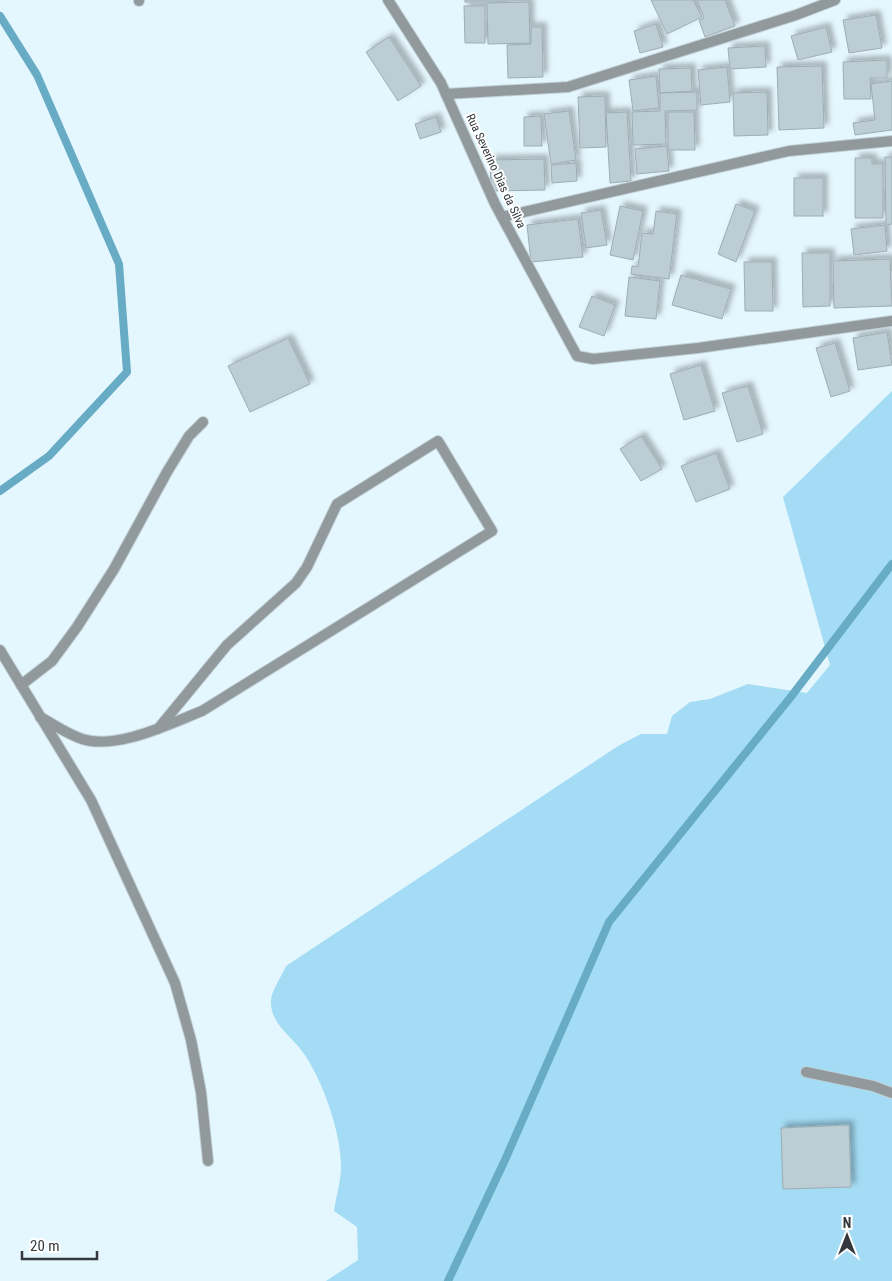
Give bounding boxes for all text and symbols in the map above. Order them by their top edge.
street label: Rua Severino Dias da Silva [463,112,529,231]
north arrow [822,1211,872,1261]
text: N [843,1215,851,1231]
scale bar [22,1228,98,1260]
text: 20 m [30,1237,60,1255]

